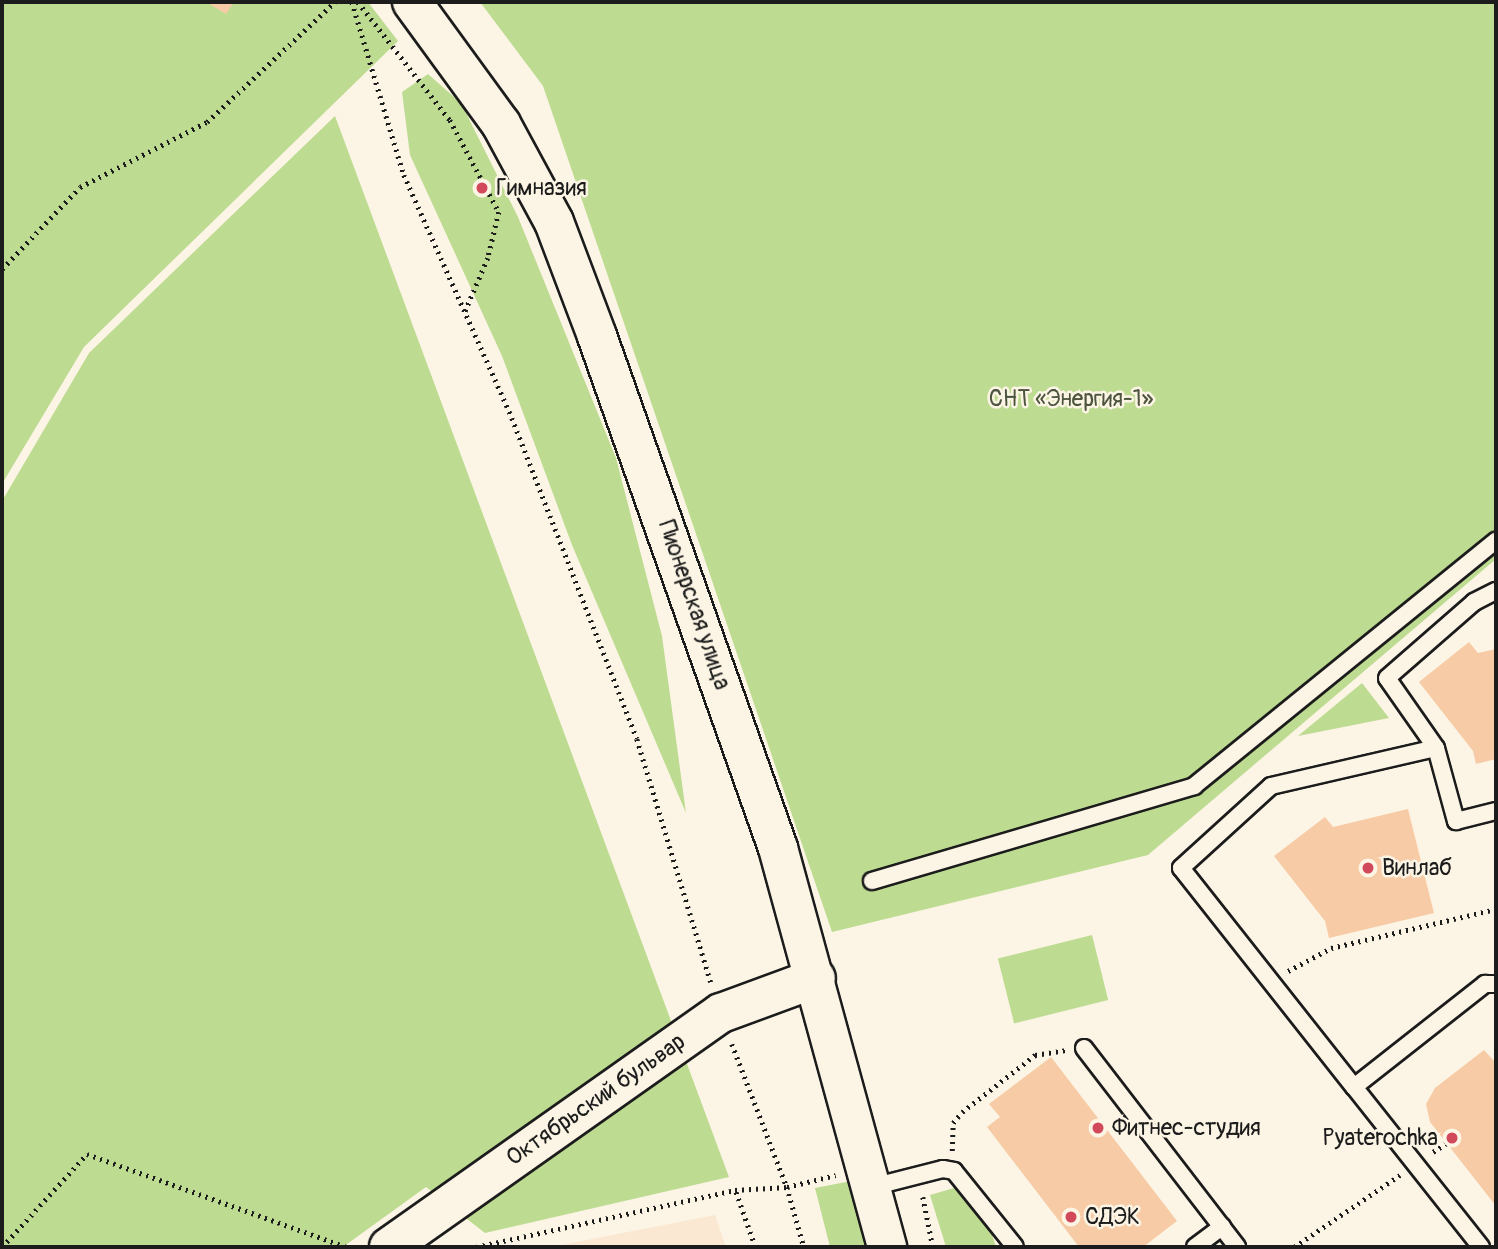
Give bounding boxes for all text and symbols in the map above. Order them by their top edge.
place label: Гимназия [496,174,587,202]
marker: Гимназия [474,180,490,196]
park label: СНТ «Энергия-1» [989,385,1153,413]
street label: Пионерская улица [652,517,736,693]
place label: Винлаб [1382,854,1452,882]
marker: Винлаб [1360,860,1376,876]
street label: Октябрьский бульвар [501,1028,691,1172]
place label: Фитнес-студия [1112,1114,1261,1142]
marker: Фитнес-студия [1090,1120,1106,1136]
place label: Pyaterochka [1322,1124,1438,1152]
marker: Pyaterochka [1444,1130,1460,1146]
place label: СДЭК [1085,1203,1140,1231]
marker: СДЭК [1063,1209,1079,1225]

